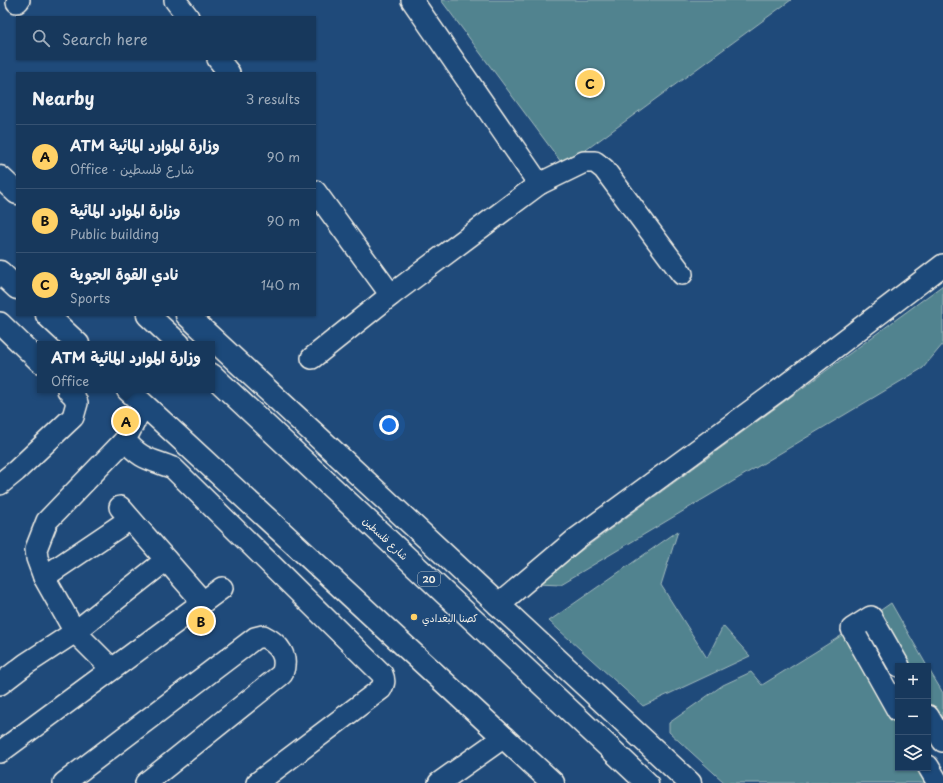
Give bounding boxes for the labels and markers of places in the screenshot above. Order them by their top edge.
pin: C [577,68,603,98]
pin: A [113,406,139,436]
pin: B [188,606,214,636]
place label: كصنا البغدادي [422,610,478,627]
marker: كصنا البغدادي [409,612,419,622]

